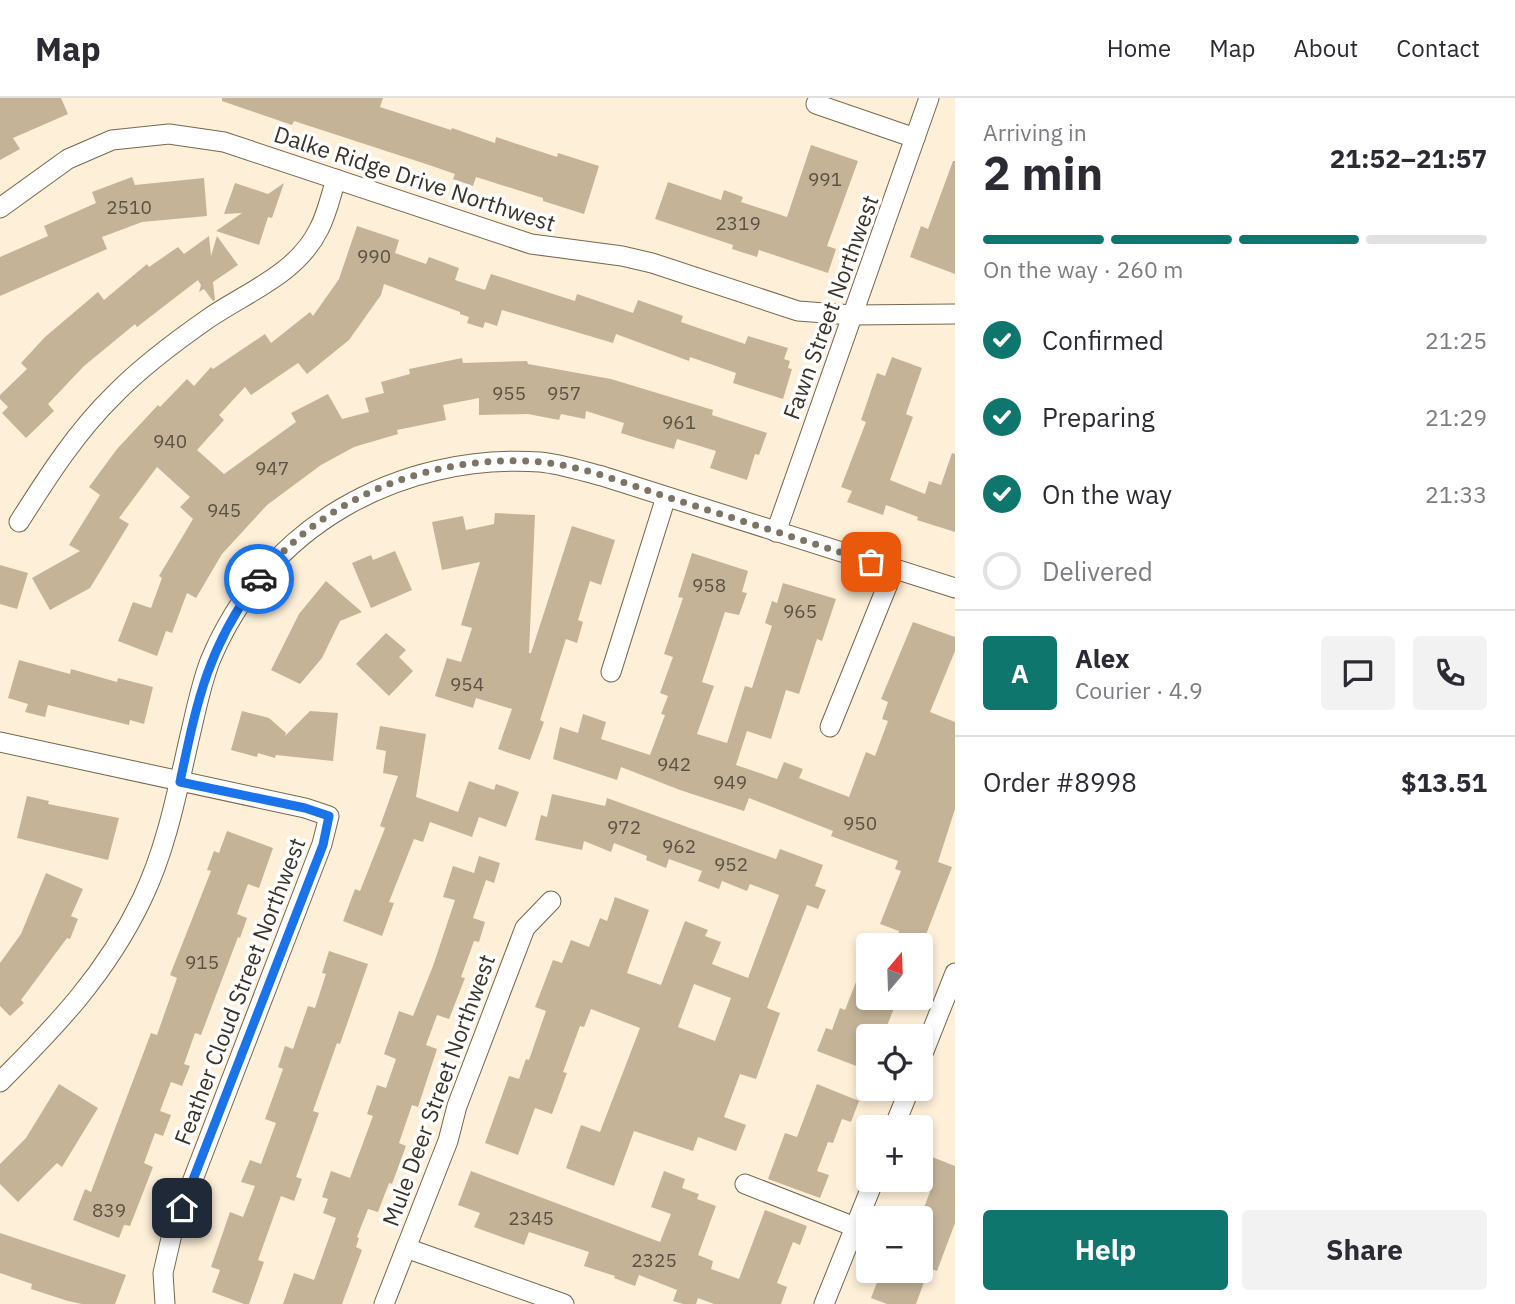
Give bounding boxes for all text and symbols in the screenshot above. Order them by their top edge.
text: Map [35,27,101,70]
text: Home [1107,32,1171,64]
text: Map [1209,32,1255,64]
text: About [1293,32,1358,64]
text: Contact [1396,32,1480,64]
text: Arriving in [983,117,1087,147]
street label: Dalke Ridge Drive Northwest [270,118,560,238]
text: 21:52–21:57 [1330,141,1487,175]
text: 2 min [983,143,1103,203]
house number: 991 [808,167,842,191]
street label: Fawn Street Northwest [775,191,885,423]
house number: 2510 [106,195,152,219]
house number: 2319 [715,211,761,235]
house number: 990 [357,244,391,268]
text: On the way · 260 m [983,254,1183,284]
icon: check [983,321,1021,359]
text: Confirmed [1042,323,1164,357]
text: 21:25 [1425,325,1487,355]
house number: 955 [492,381,526,405]
house number: 957 [547,381,581,405]
icon: check [983,398,1021,436]
text: Preparing [1042,400,1155,434]
text: 21:29 [1425,402,1487,432]
house number: 961 [662,410,696,434]
house number: 940 [153,429,187,453]
house number: 947 [255,456,289,480]
icon: check [983,475,1021,513]
text: On the way [1042,477,1172,511]
text: 21:33 [1425,479,1487,509]
house number: 945 [207,498,241,522]
pin [841,532,901,592]
icon: bag [852,543,890,581]
courier [224,544,294,614]
text: Delivered [1042,554,1153,588]
icon: car [240,560,278,598]
house number: 958 [692,573,726,597]
house number: 965 [783,599,817,623]
button: chat [1321,636,1395,710]
button: phone [1413,636,1487,710]
text: Alex [1075,641,1129,675]
text: A [1011,656,1029,690]
house number: 954 [450,672,484,696]
text: Courier · 4.9 [1075,675,1203,705]
house number: 942 [657,752,691,776]
text: Order #8998 [983,765,1137,799]
text: $13.51 [1401,765,1487,799]
house number: 949 [713,770,747,794]
house number: 950 [843,811,877,835]
house number: 972 [607,815,641,839]
street label: Feather Cloud Street Northwest [166,833,312,1149]
house number: 962 [662,834,696,858]
house number: 952 [714,852,748,876]
north arrow [856,933,933,1010]
map controls [856,933,933,1283]
house number: 915 [185,950,219,974]
street label: Mule Deer Street Northwest [375,950,501,1230]
button: locate [856,1024,933,1101]
button: + [856,1115,933,1192]
pin [152,1178,212,1238]
icon: home [163,1189,201,1227]
house number: 839 [92,1198,126,1222]
house number: 2345 [508,1206,554,1230]
button: − [856,1206,933,1283]
button: Help [983,1210,1228,1290]
button: Share [1242,1210,1487,1290]
house number: 2325 [631,1248,677,1272]

